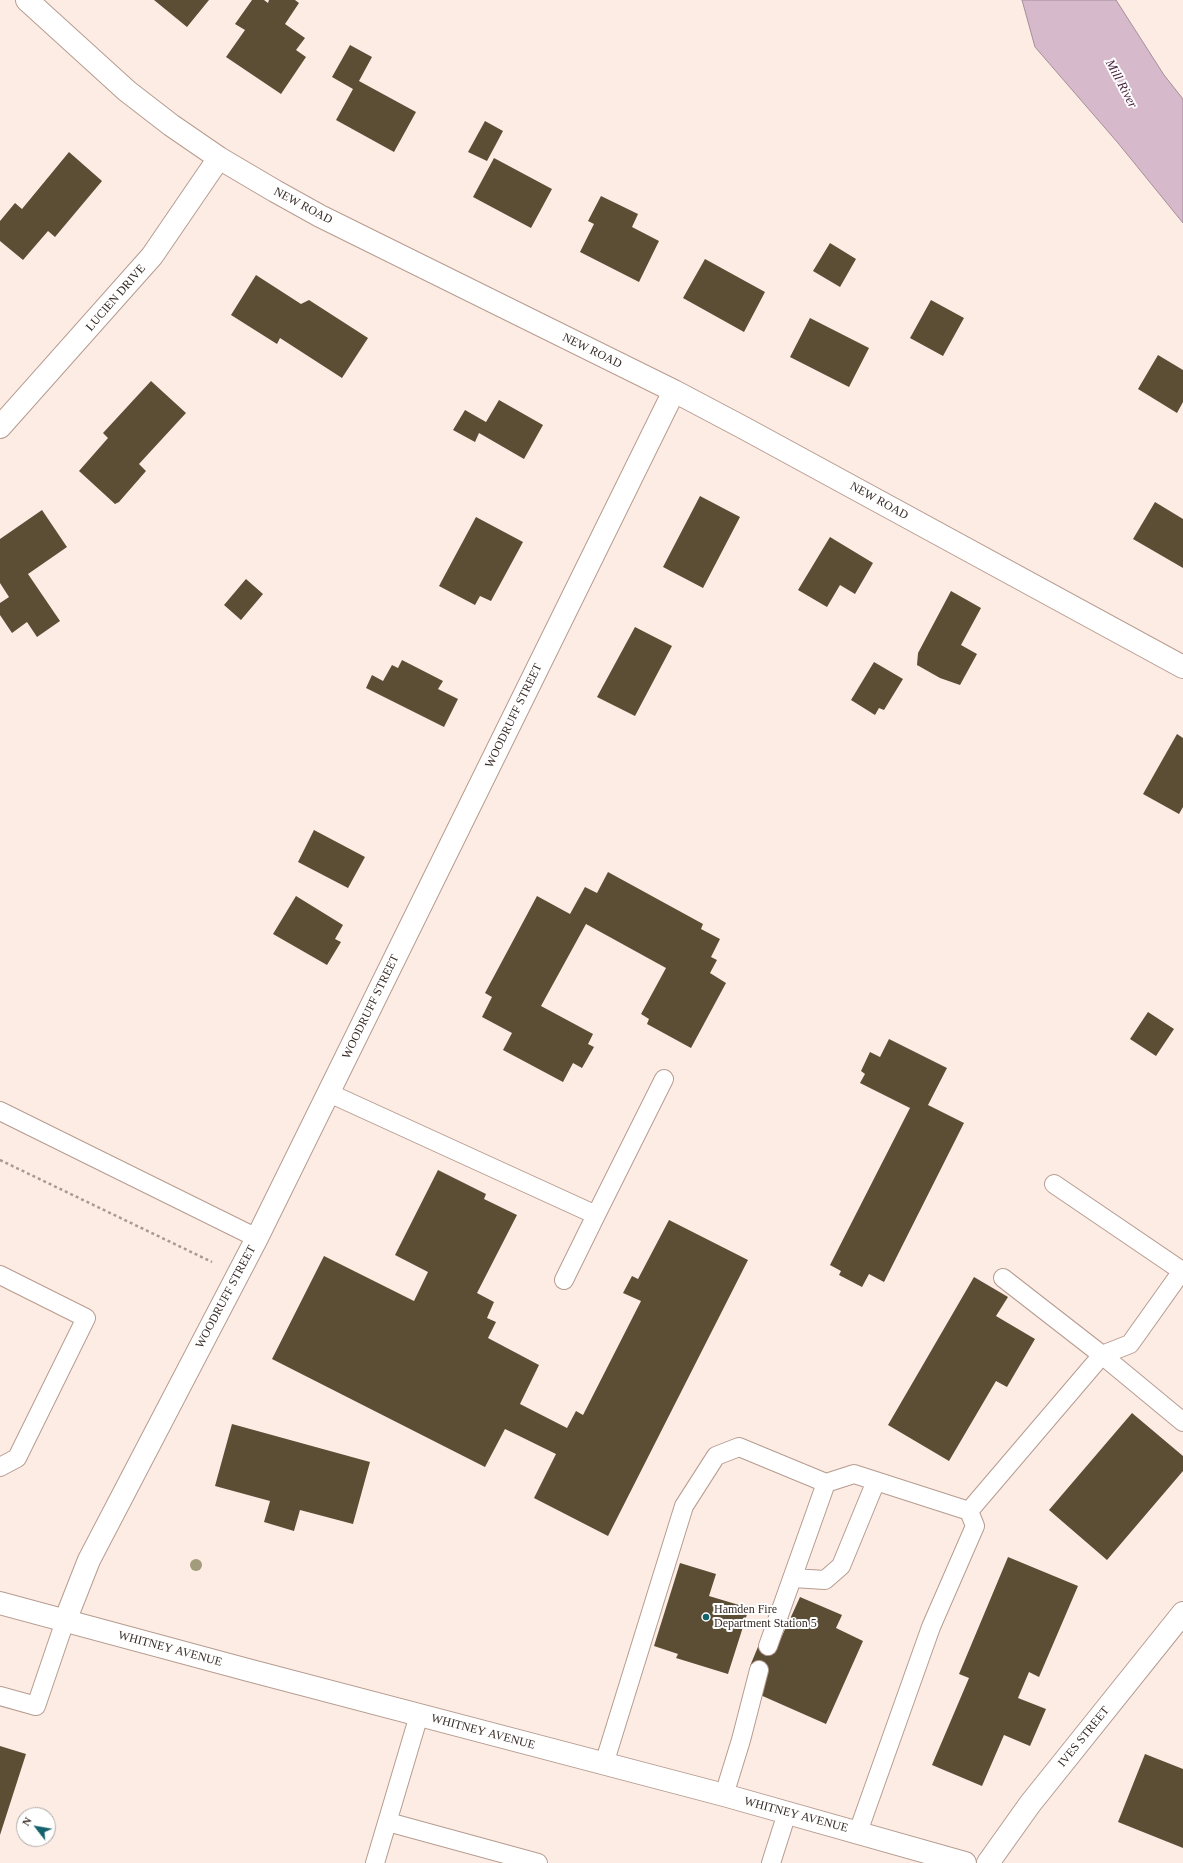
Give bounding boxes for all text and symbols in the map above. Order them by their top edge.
water label: Mill River [1102,57,1140,111]
street label: NEW ROAD [271,185,335,227]
street label: LUCIEN DRIVE [83,262,149,334]
street label: NEW ROAD [560,330,624,372]
street label: NEW ROAD [847,479,911,523]
street label: WOODRUFF STREET [482,661,546,771]
street label: WOODRUFF STREET [339,952,403,1062]
street label: WOODRUFF STREET [193,1243,259,1351]
place label: Hamden Fire Department Station 5 [714,1603,817,1631]
marker: Hamden Fire Department Station 5 [701,1612,711,1622]
street label: WHITNEY AVENUE [117,1628,223,1670]
street label: IVES STREET [1055,1704,1113,1770]
street label: WHITNEY AVENUE [430,1711,536,1753]
street label: WHITNEY AVENUE [743,1794,849,1836]
north arrow [16,1807,56,1847]
text: N [19,1815,34,1828]

